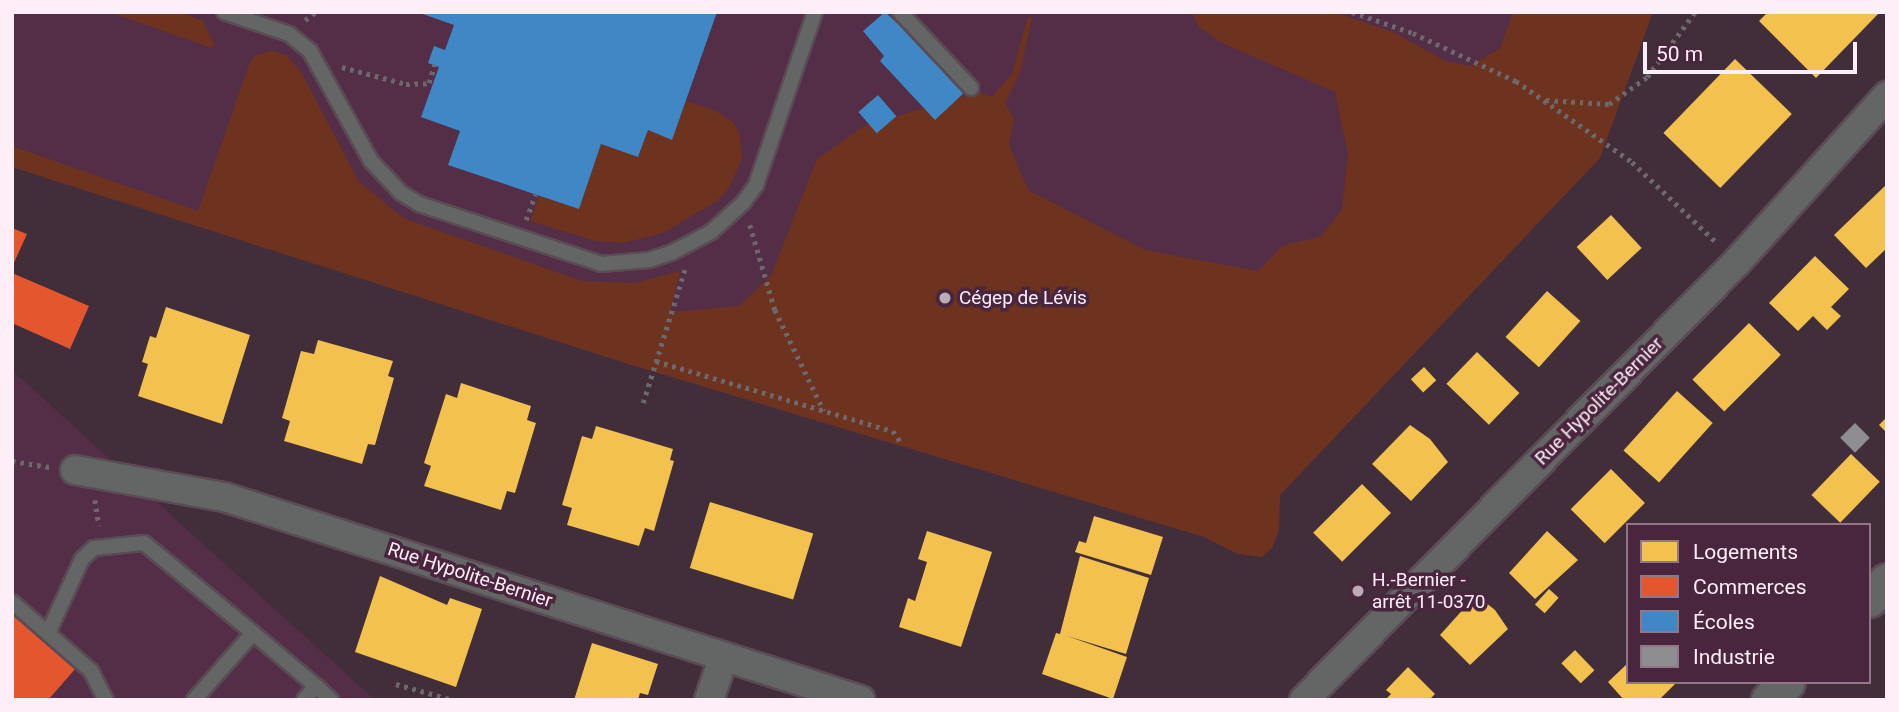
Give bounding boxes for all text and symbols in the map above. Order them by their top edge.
scale bar [1647,28,1860,72]
text: 50 m [1656,42,1703,66]
place label: Cégep de Lévis [959,287,1087,309]
marker: Cégep de Lévis [937,290,953,306]
street label: Rue Hypolite-Bernier [1530,332,1668,470]
legend [1626,523,1871,684]
street label: Rue Hypolite-Bernier [385,538,555,612]
text: Logements [1693,540,1798,564]
place label: H.-Bernier - arrêt 11-0370 [1372,569,1485,613]
text: Commerces [1693,575,1807,599]
marker: H.-Bernier - arrêt 11-0370 [1350,583,1366,599]
text: Écoles [1693,610,1755,634]
text: Industrie [1693,645,1775,669]

